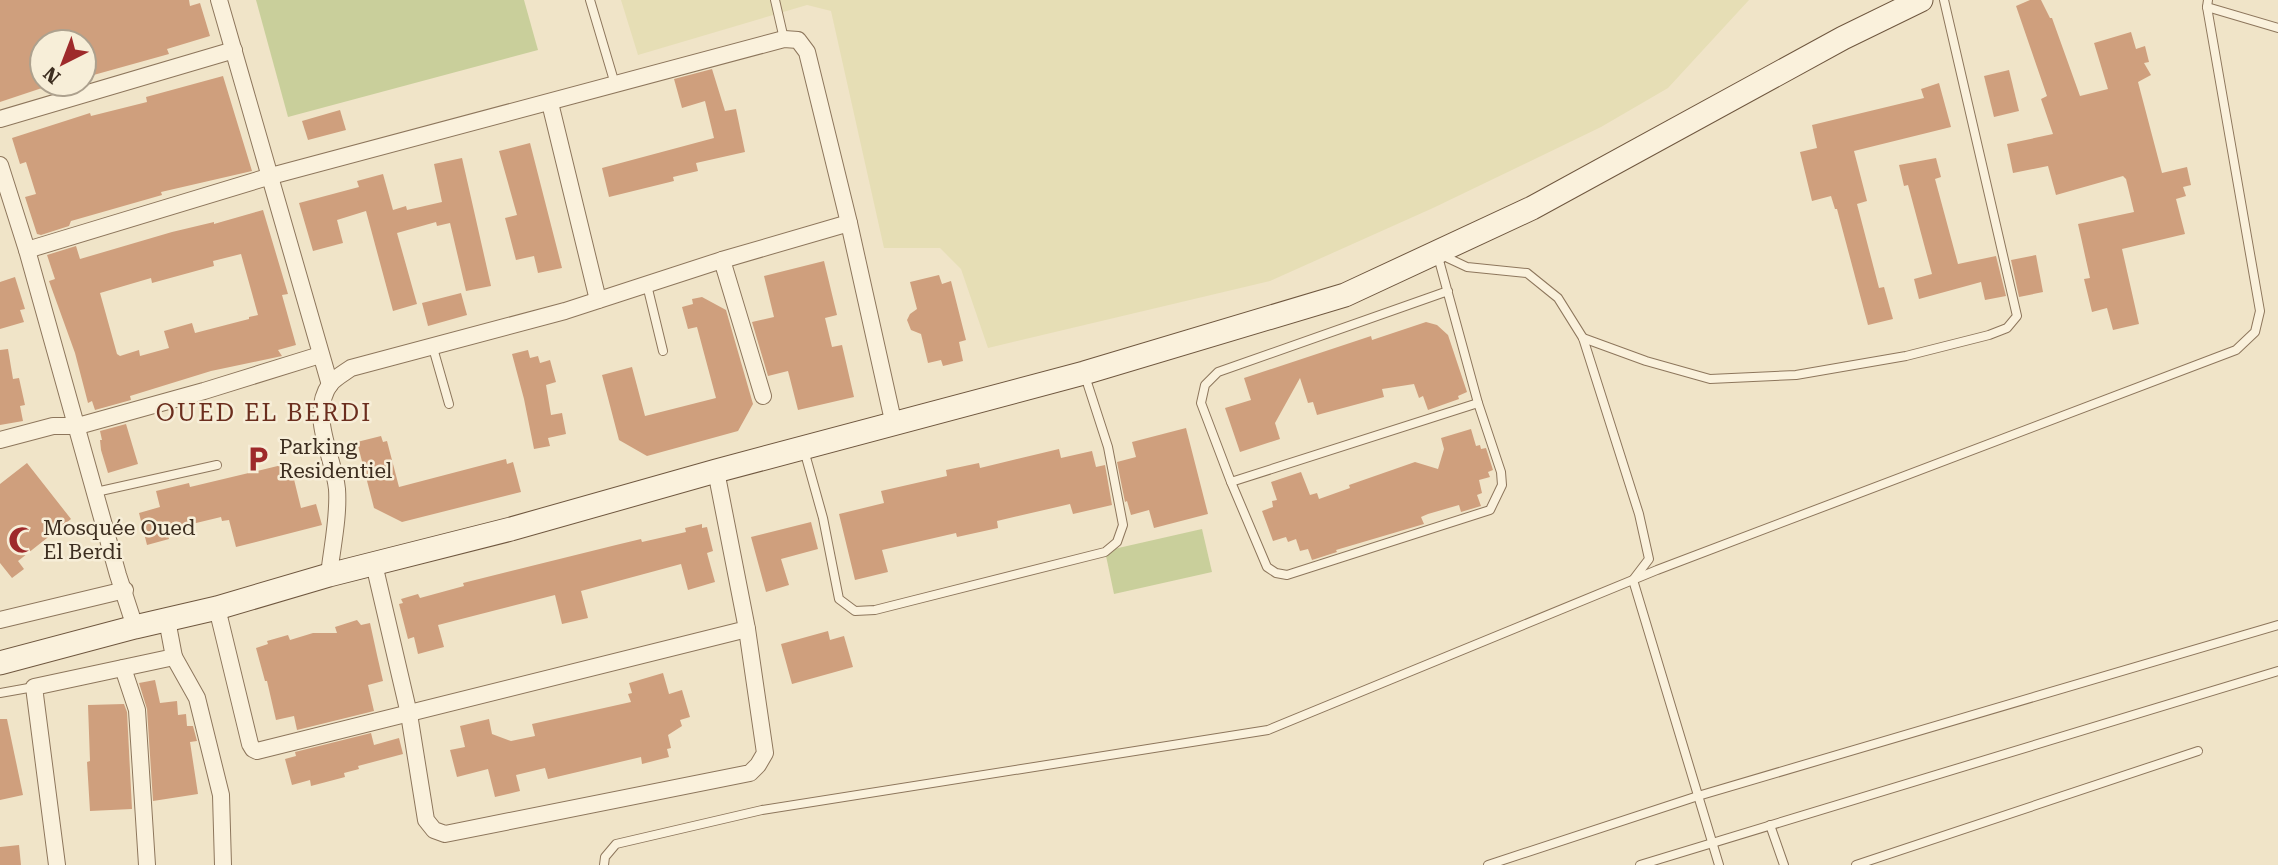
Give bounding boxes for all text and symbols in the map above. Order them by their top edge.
north arrow [28,28,98,98]
text: N [39,62,65,89]
district label: OUED EL BERDI [156,399,372,427]
place label: Parking Residentiel [279,435,393,483]
parking icon: Parking Residentiel [243,444,273,474]
place label: Mosquée Oued El Berdi [43,516,196,564]
mosque icon: Mosquée Oued El Berdi [7,525,37,555]

